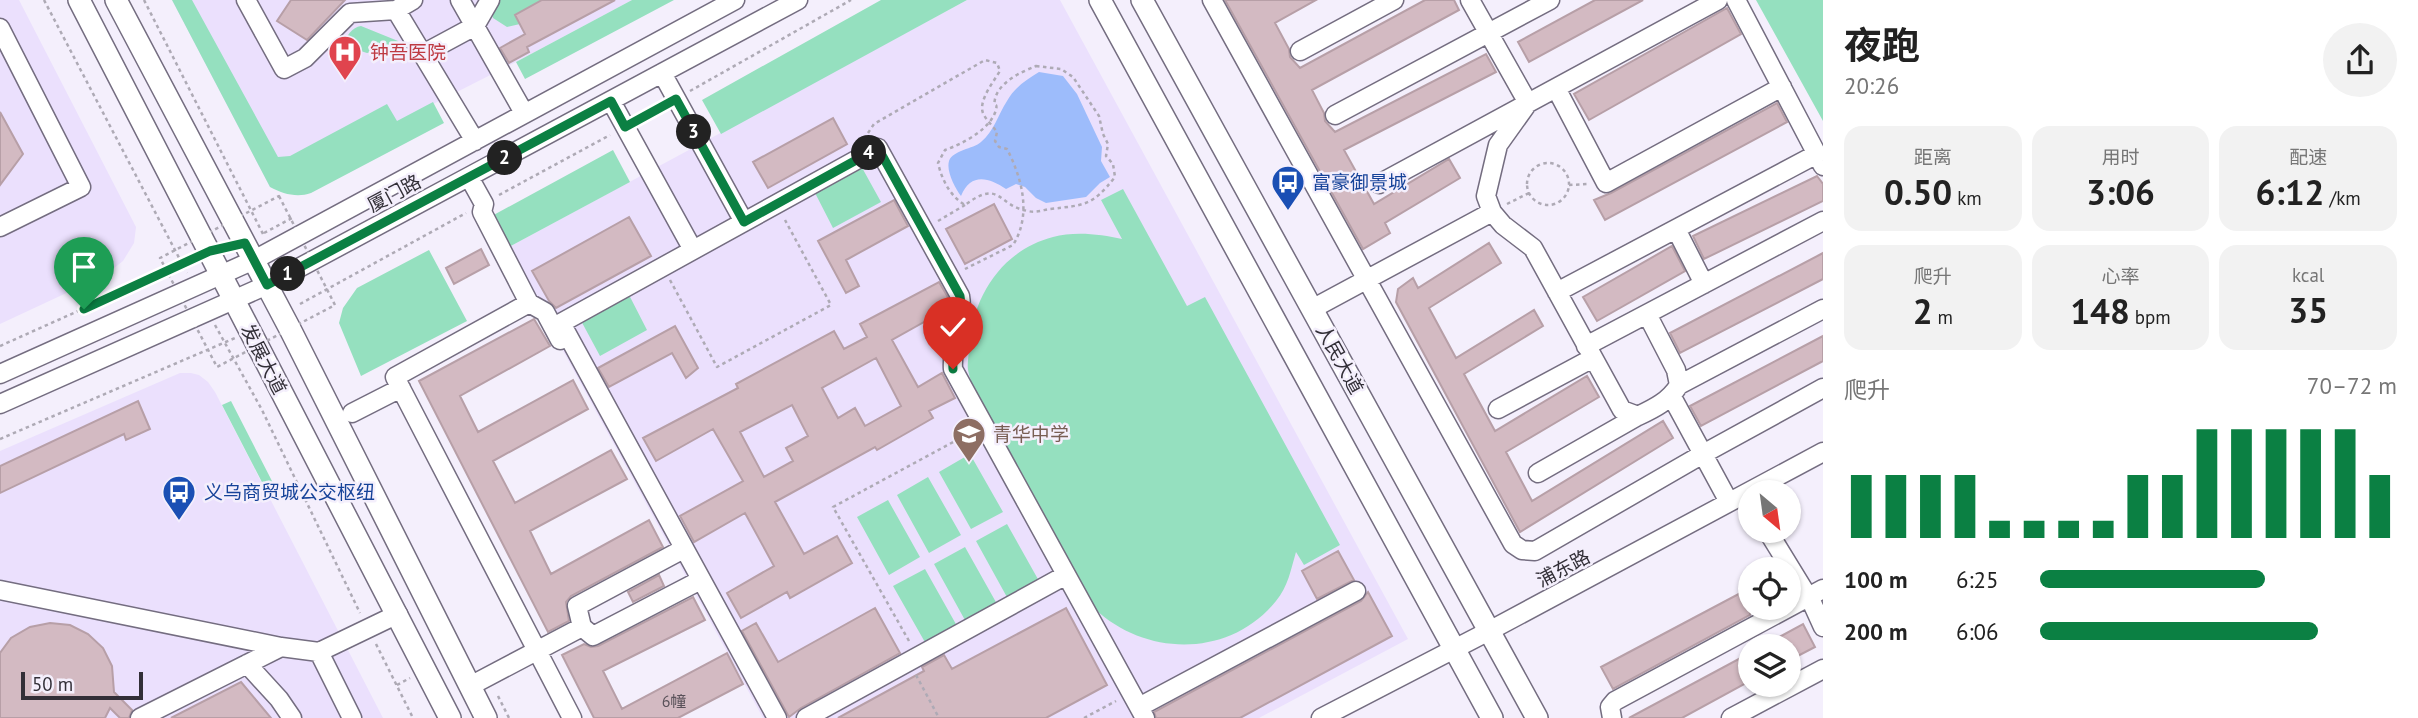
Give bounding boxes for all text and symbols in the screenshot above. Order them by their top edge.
text: 夜跑 [1844,20,1920,69]
button: share [2323,23,2397,97]
hospital icon: 钟吾医院 [326,33,364,82]
place label: 钟吾医院 [370,40,446,64]
text: 20:26 [1844,71,1899,100]
pin: 3 [676,114,712,150]
text: 3 [688,119,699,143]
pin: 4 [852,136,886,170]
pin: 2 [488,140,522,176]
text: 4 [863,140,874,164]
text: 2 [499,145,510,169]
text: 距离 [1914,145,1952,169]
text: 用时 [2101,145,2140,169]
text: 配速 [2289,145,2327,169]
bus stop icon: 富豪御景城 [1269,163,1307,212]
street label: 厦门路 [363,169,425,217]
text: 0.50 [1884,169,1952,215]
text: 3:06 [2086,169,2155,215]
text: 6:12 [2256,169,2324,215]
place label: 富豪御景城 [1312,170,1407,194]
text: km [1952,186,1982,210]
text: /km [2324,186,2361,210]
pin [54,237,114,309]
icon: arrive [65,248,103,286]
pin: 1 [270,256,306,292]
text: 1 [282,261,293,285]
text: kcal [2292,263,2324,287]
text: 爬升 [1914,264,1952,288]
text: 心率 [2101,264,2140,288]
text: 35 [2288,287,2328,333]
text: 2 [1913,288,1933,334]
text: 148 [2070,288,2130,334]
pin [923,297,983,369]
text: m [1933,305,1953,329]
text: bpm [2130,305,2171,329]
icon: check [934,308,972,346]
street label: 发展大道 [236,320,292,398]
street label: 人民大道 [1311,320,1369,398]
text: 70–72 m [2307,371,2397,400]
text: 爬升 [1844,375,1890,404]
school or university icon: 青华中学 [950,415,988,464]
place label: 青华中学 [993,422,1069,446]
bus stop icon: 义乌商贸城公交枢纽 [160,473,198,522]
place label: 义乌商贸城公交枢纽 [204,480,375,504]
north arrow [1738,480,1801,542]
map controls [1738,480,1801,697]
street label: 浦东路 [1532,544,1594,592]
button: locate [1738,557,1801,620]
text: 100 m [1844,565,1907,594]
text: 6:25 [1956,565,1999,594]
text: 200 m [1844,617,1907,646]
text: 6:06 [1956,617,1999,646]
button: layers [1738,634,1801,697]
scale bar [21,669,144,701]
text: 50 m [32,672,73,696]
house number: 6幢 [662,691,686,711]

